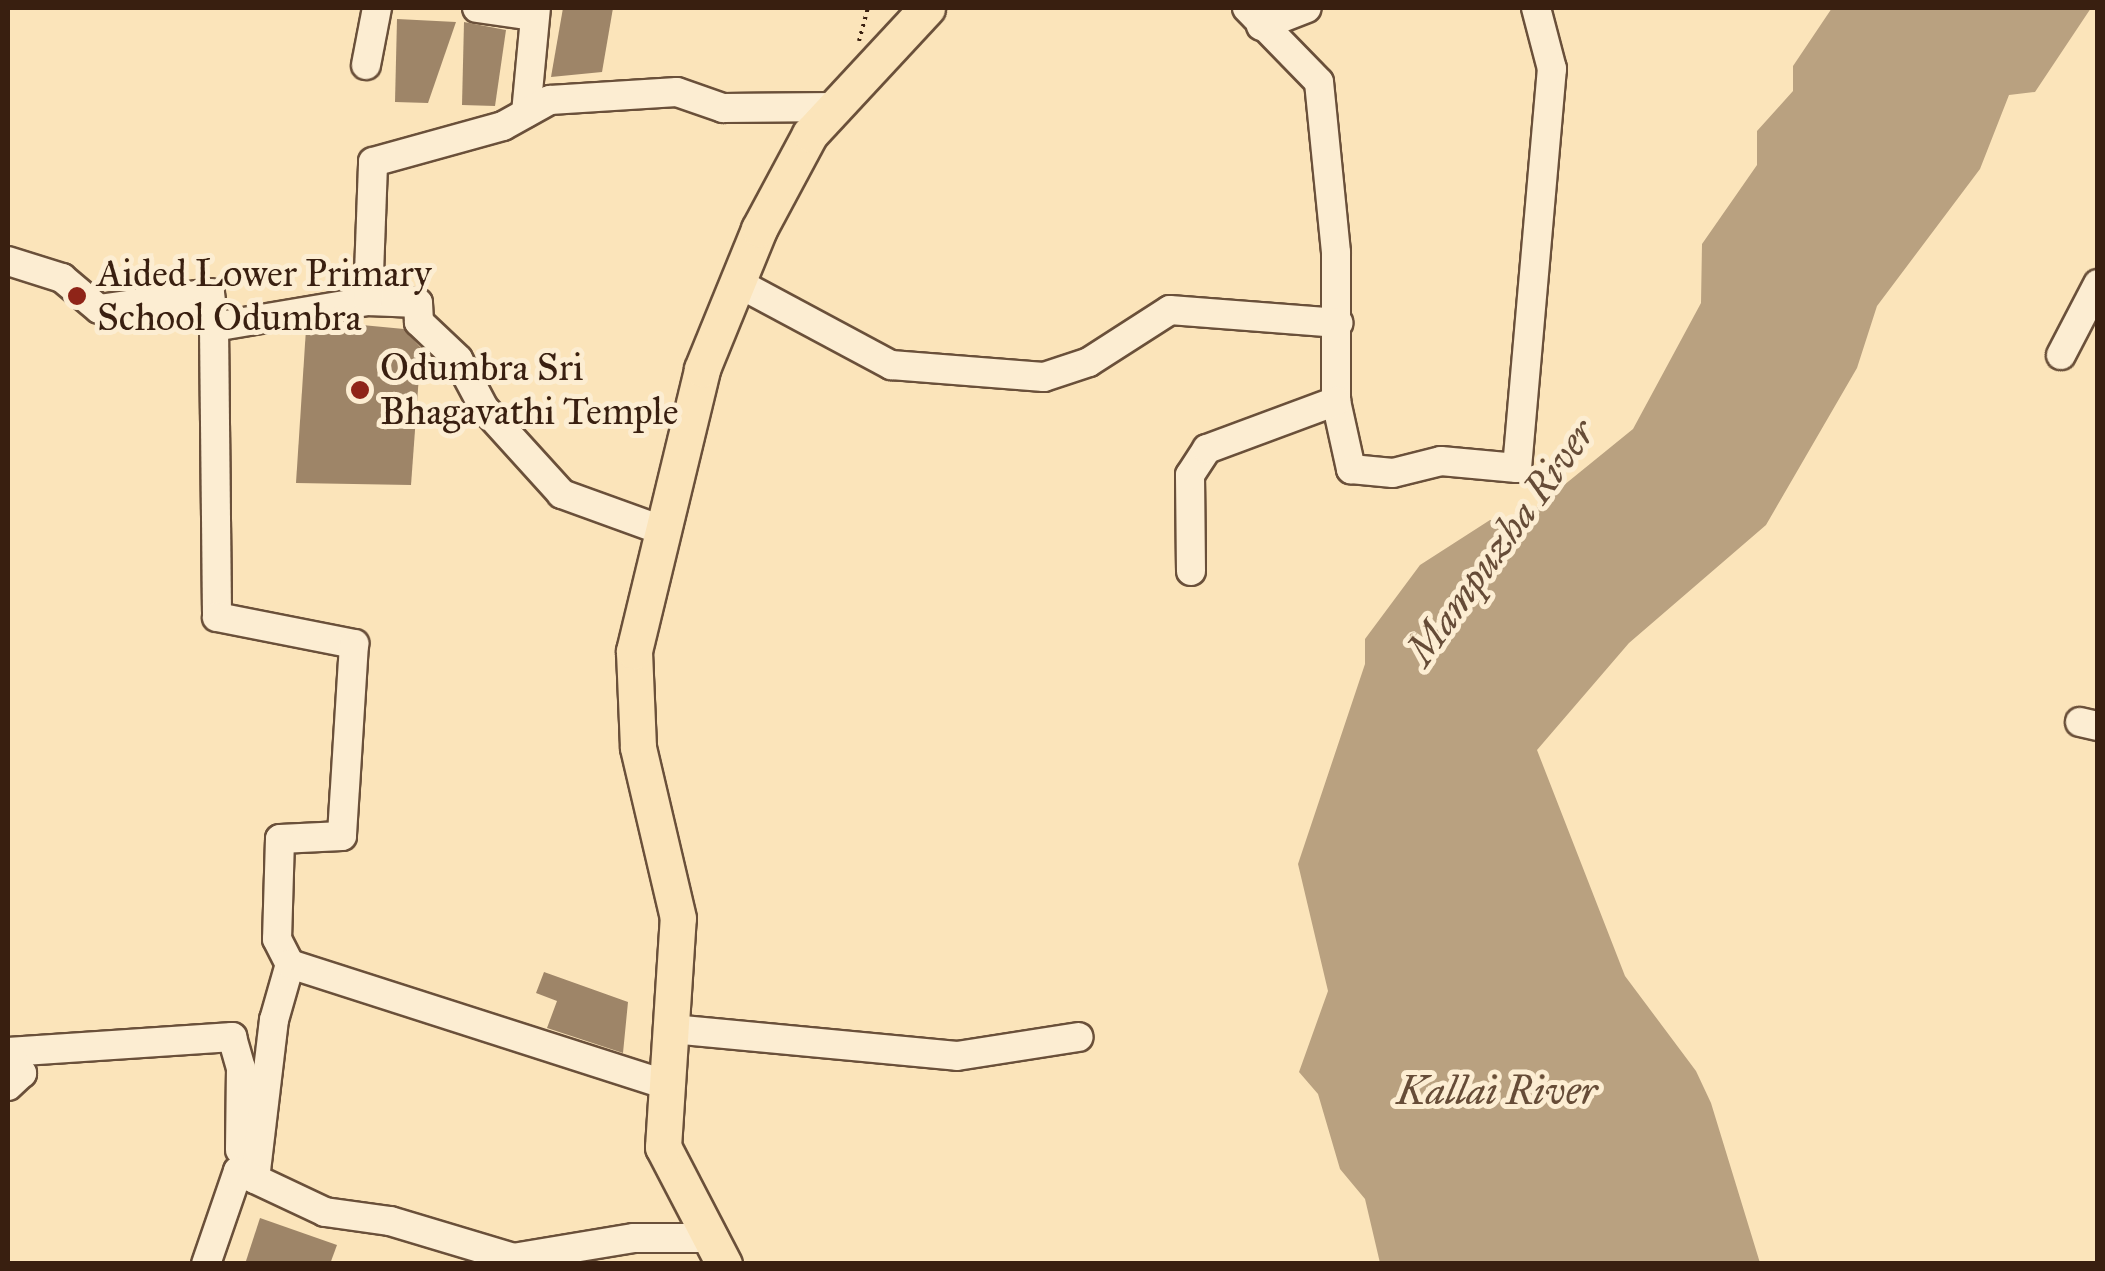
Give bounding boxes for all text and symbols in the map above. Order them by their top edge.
place label: Aided Lower Primary School Odumbra [97,251,432,340]
marker: Aided Lower Primary School Odumbra [66,285,88,307]
place label: Odumbra Sri Bhagavathi Temple [380,345,679,434]
marker: Odumbra Sri Bhagavathi Temple [349,379,371,401]
water label: Mampuzha River [1396,410,1606,674]
water label: Kallai River [1397,1067,1597,1115]

